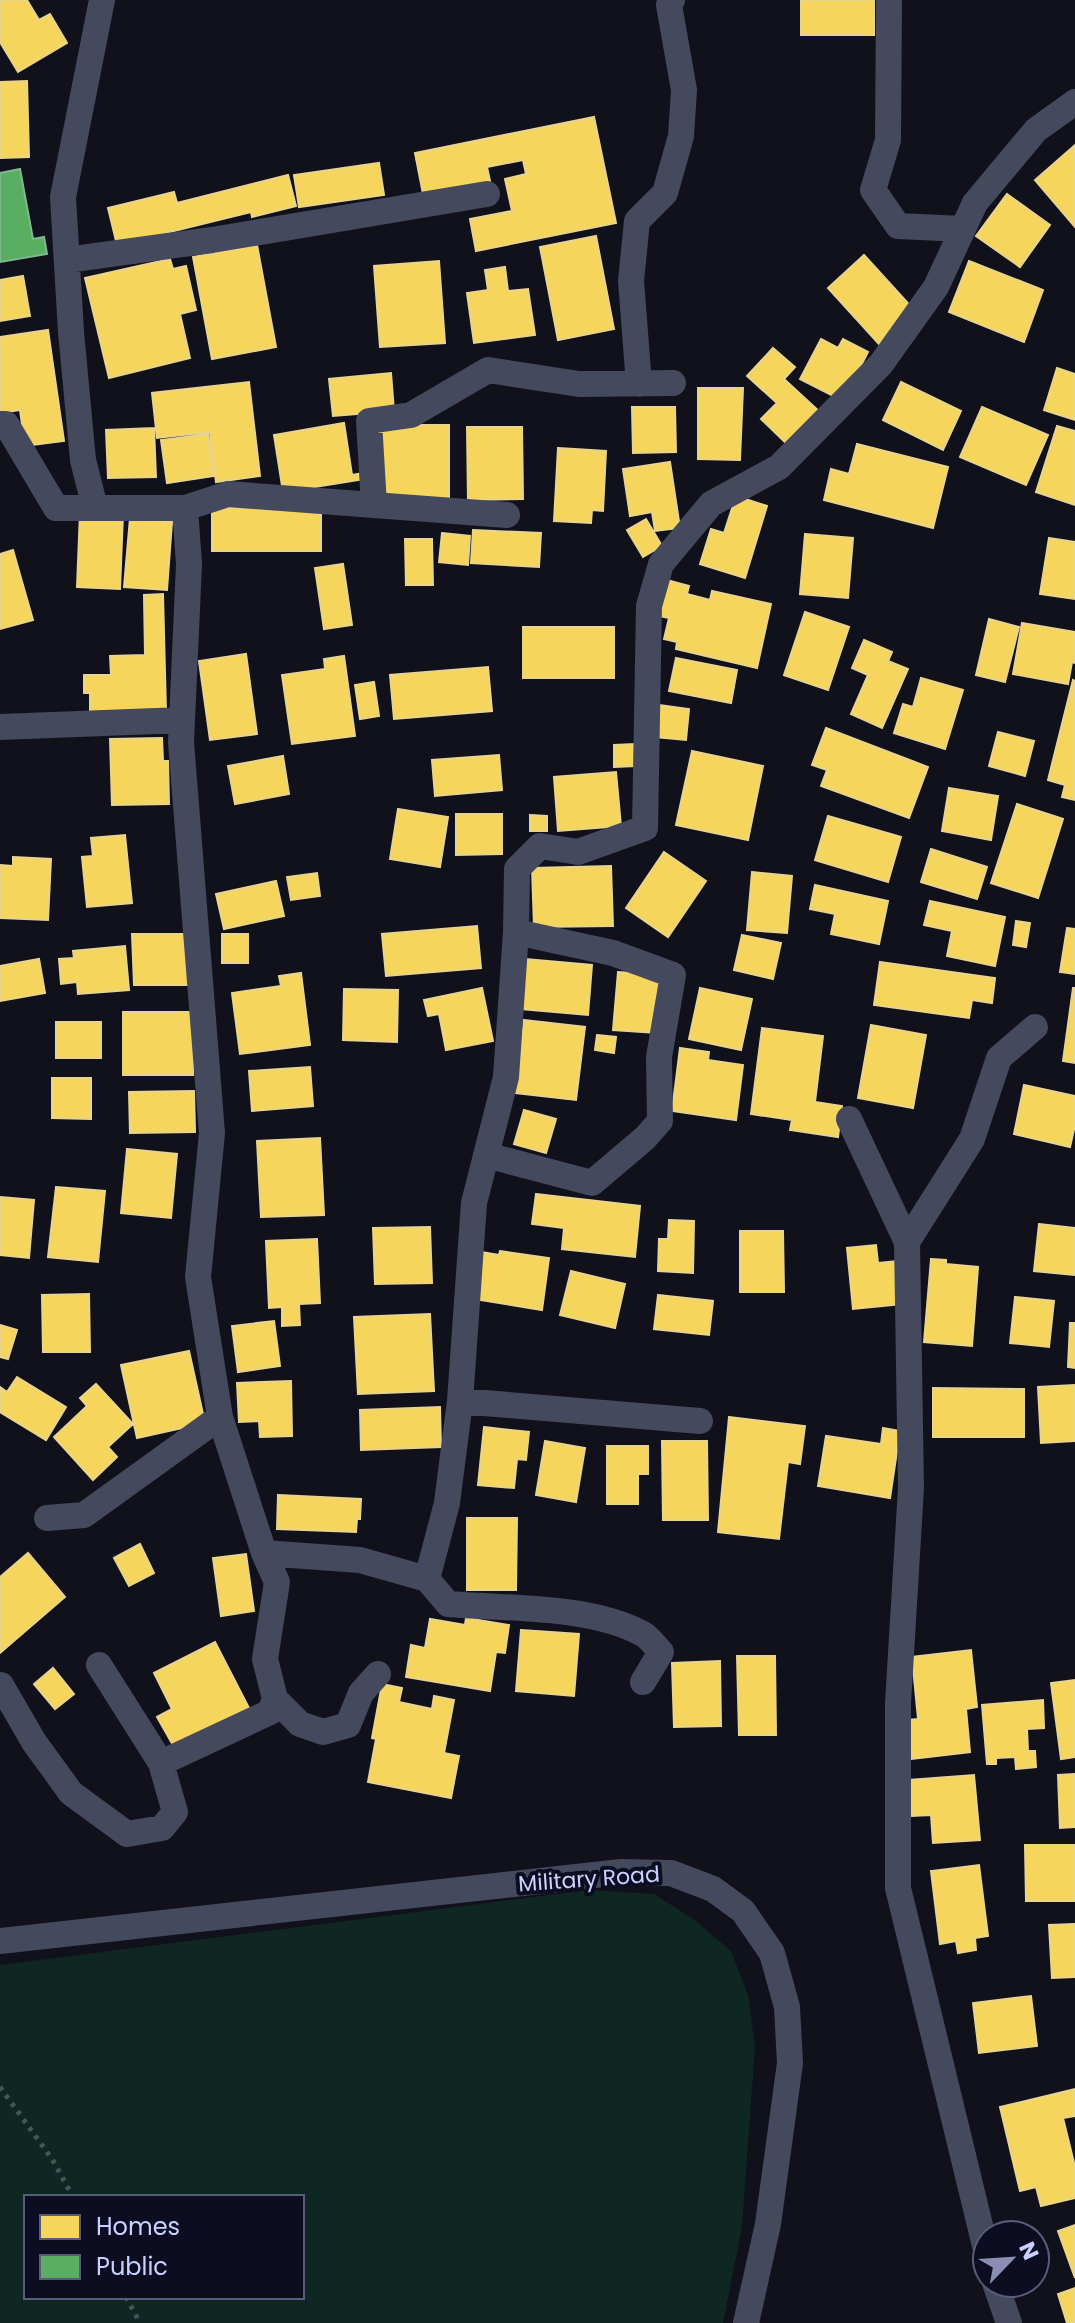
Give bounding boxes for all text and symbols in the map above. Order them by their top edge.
street label: Military Road [517,1859,661,1899]
legend [24,2195,304,2299]
text: Homes [96,2210,180,2243]
north arrow [971,2219,1051,2299]
text: N [1011,2237,1046,2265]
text: Public [96,2250,168,2283]

